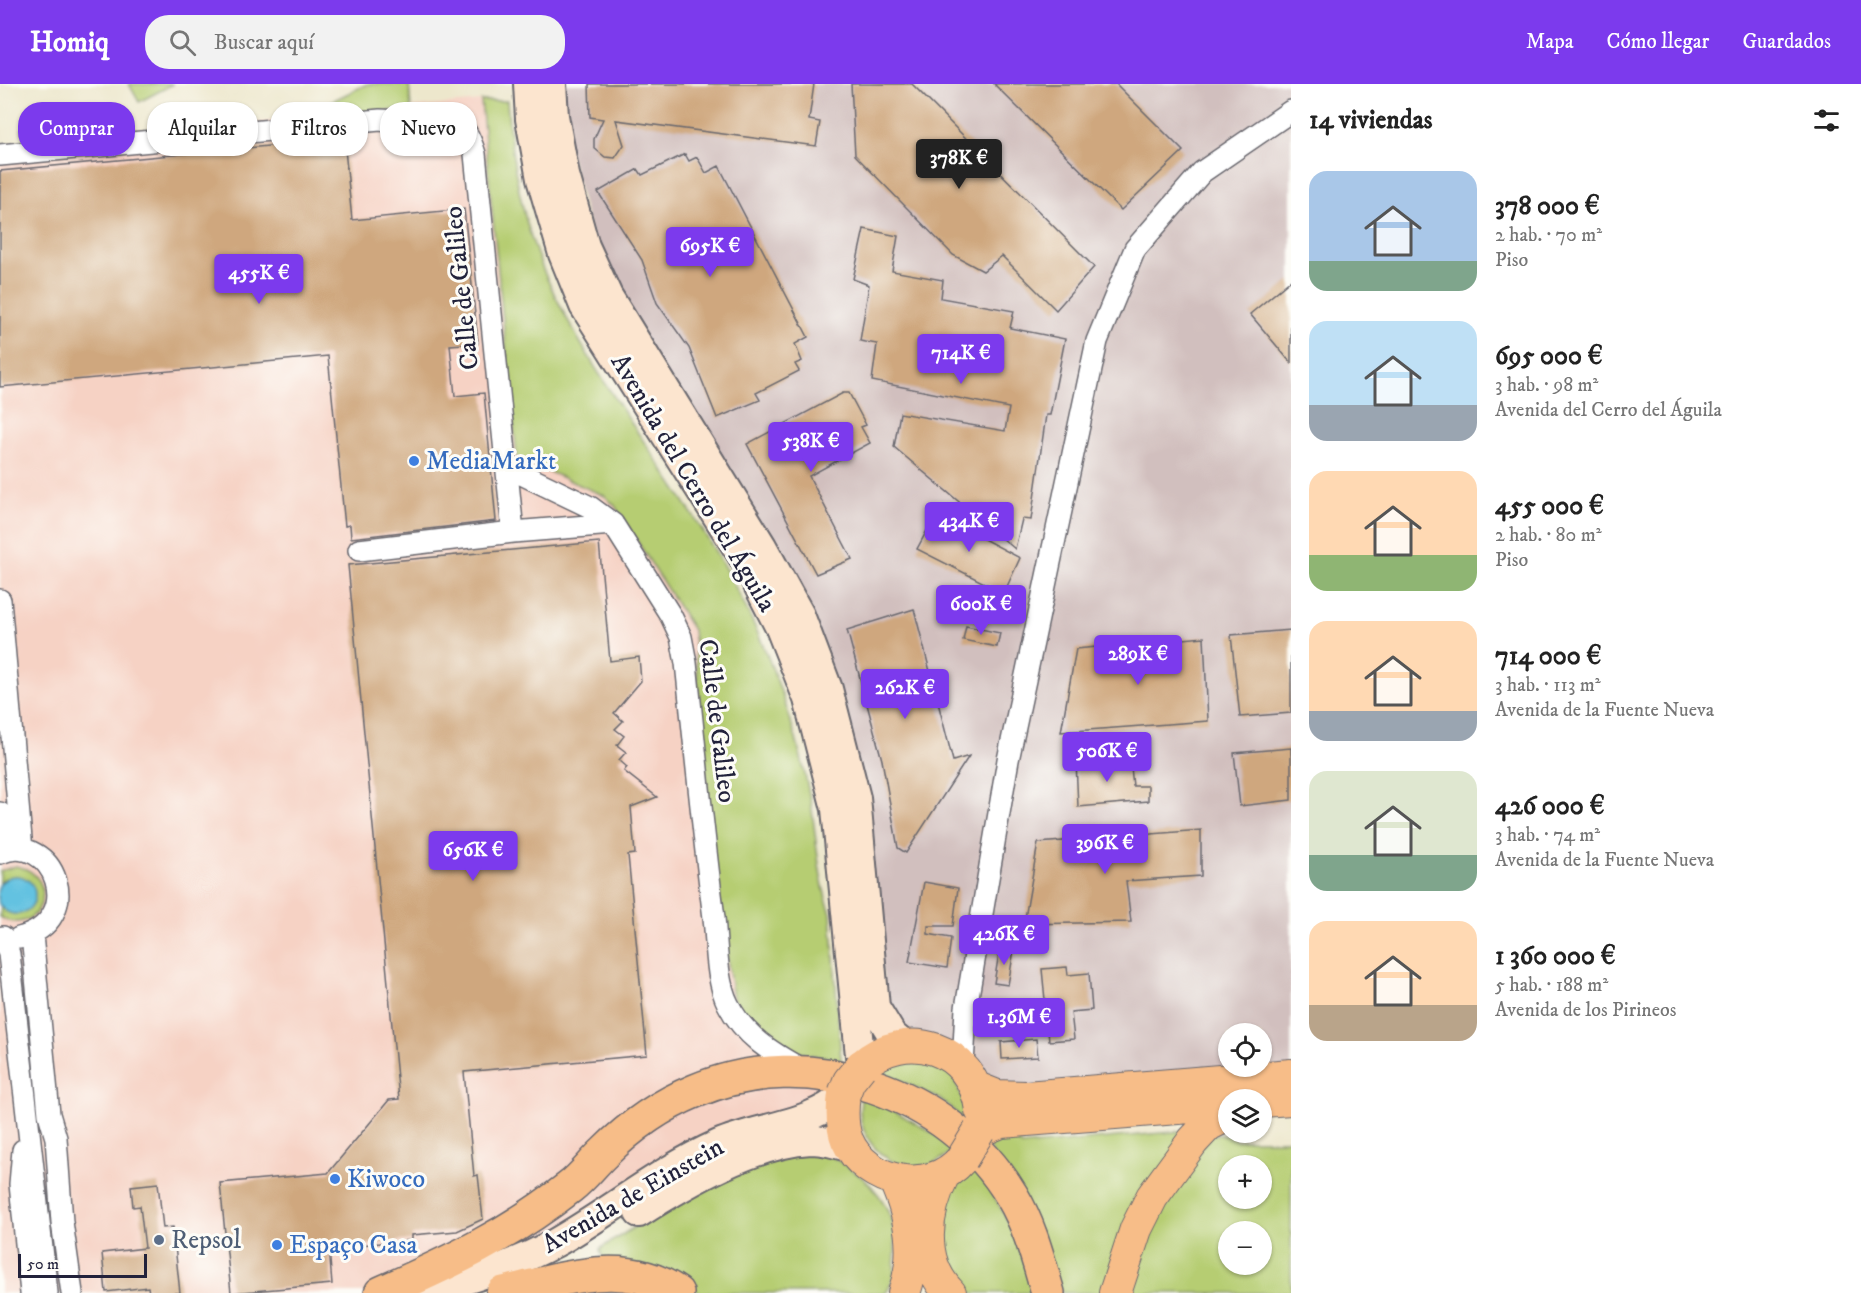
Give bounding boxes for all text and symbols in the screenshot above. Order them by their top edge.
search box [145,15,565,69]
text: Homiq [30,25,109,60]
icon: search [166,26,199,59]
text: Buscar aquí [214,29,314,56]
text: Mapa [1526,29,1574,55]
text: Cómo llegar [1607,29,1709,55]
text: Guardados [1742,29,1831,55]
chip: Comprar [18,102,135,156]
chip: Alquilar [147,102,258,156]
chip: Filtros [270,102,368,156]
chip: Nuevo [380,102,477,156]
text: 14 viviendas [1309,104,1432,137]
icon: filters [1810,104,1843,137]
pin: 378K € [910,139,1008,190]
text: 378K € [930,146,988,171]
text: 378 000 € [1495,190,1600,223]
icon: home [1357,195,1429,267]
street label: Calle de Galileo [437,205,487,371]
text: 2 hab. · 70 m² [1495,223,1602,248]
pin: 695K € [661,227,759,278]
text: 695K € [680,234,740,259]
text: Piso [1495,248,1528,273]
pin: 455K € [210,254,308,305]
text: 455K € [228,261,290,286]
pin: 714K € [912,334,1010,385]
text: 695 000 € [1495,340,1603,373]
text: 714K € [931,341,991,366]
icon: home [1357,345,1429,417]
street label: Avenida del Cerro del Águila [603,347,784,618]
text: 3 hab. · 98 m² [1495,373,1598,398]
text: Avenida del Cerro del Águila [1495,398,1722,423]
pin: 538K € [762,422,860,473]
text: 538K € [782,429,840,454]
place label: MediaMarkt [426,445,556,478]
marker: MediaMarkt [407,454,421,468]
text: 455 000 € [1495,490,1604,523]
icon: home [1357,495,1429,567]
pin: 434K € [920,502,1018,553]
text: 434K € [939,509,999,534]
text: 2 hab. · 80 m² [1495,523,1602,548]
text: Piso [1495,548,1528,573]
pin: 600K € [932,585,1030,636]
text: 600K € [950,592,1012,617]
pin: 289K € [1089,635,1187,686]
street label: Calle de Galileo [691,637,743,805]
text: 714 000 € [1495,640,1602,673]
text: 289K € [1108,642,1168,667]
icon: home [1357,645,1429,717]
pin: 262K € [856,669,954,720]
text: 3 hab. · 113 m² [1495,673,1601,698]
text: 262K € [875,676,935,701]
text: Avenida de la Fuente Nueva [1495,698,1714,723]
pin: 506K € [1058,732,1156,783]
text: 506K € [1076,739,1138,764]
text: 426 000 € [1495,790,1605,823]
icon: home [1357,795,1429,867]
text: 3 hab. · 74 m² [1495,823,1600,848]
pin: 396K € [1056,824,1154,875]
pin: 656K € [424,831,522,882]
text: 396K € [1076,831,1134,856]
text: 656K € [443,838,503,863]
text: Avenida de la Fuente Nueva [1495,848,1714,873]
pin: 426K € [955,915,1053,966]
text: 426K € [973,922,1035,947]
text: 1 360 000 € [1495,940,1616,973]
icon: home [1357,945,1429,1017]
text: 5 hab. · 188 m² [1495,973,1608,998]
pin: 1.36M € [964,998,1074,1049]
text: Avenida de los Pirineos [1495,998,1676,1023]
text: 1.36M € [987,1005,1051,1030]
map controls [1218,1023,1272,1275]
button: locate [1218,1023,1272,1077]
button: layers [1218,1089,1272,1143]
street label: Avenida de Einstein [536,1130,730,1261]
button: + [1218,1155,1272,1209]
place label: Kiwoco [347,1163,425,1196]
marker: Kiwoco [328,1172,342,1186]
button: − [1218,1221,1272,1275]
place label: Repsol [171,1224,241,1257]
place label: Espaço Casa [289,1229,418,1262]
marker: Repsol [152,1233,166,1247]
marker: Espaço Casa [270,1238,284,1252]
scale bar [18,1251,147,1278]
text: 50 m [27,1254,59,1274]

